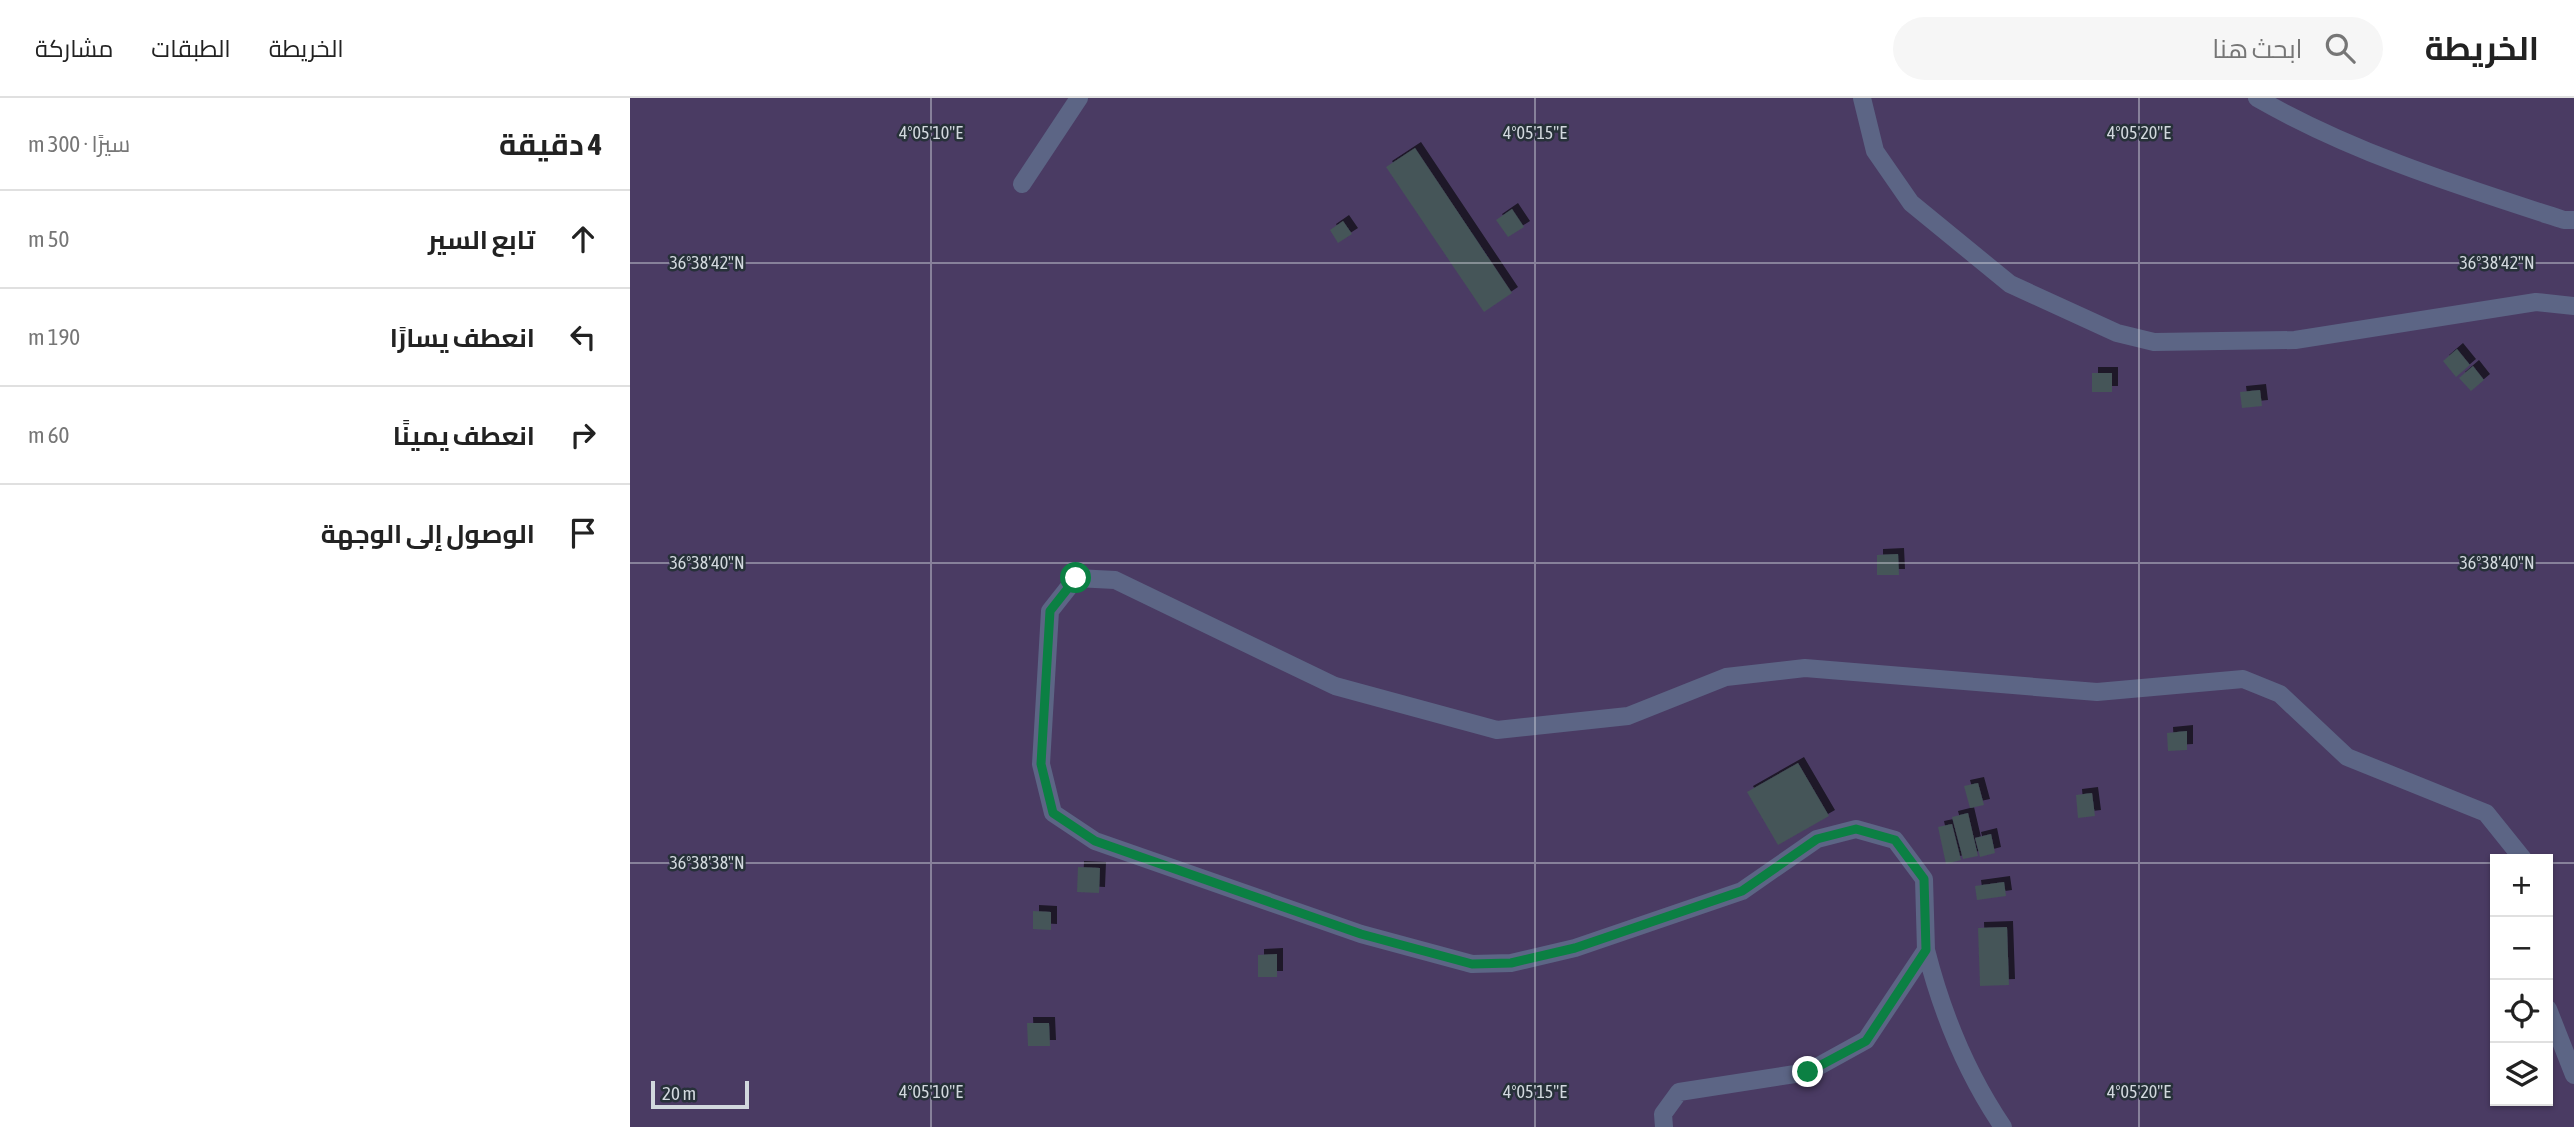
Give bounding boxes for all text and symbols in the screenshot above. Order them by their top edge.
search box [1893,17,2383,80]
icon: search [2321,29,2359,67]
text: الخريطة [2425,29,2539,67]
text: ابحث هنا [2212,34,2303,64]
text: مشاركة [35,35,113,62]
text: الطبقات [151,35,231,62]
text: الخريطة [269,35,344,62]
text: 4°05'10"E [899,122,963,143]
text: 4°05'15"E [1503,122,1567,143]
text: 4°05'20"E [2107,122,2171,143]
text: 4 دقيقة [499,127,602,161]
text: سيرًا · 300 m [28,131,130,157]
icon: ahead [564,220,602,258]
text: تابع السير [428,225,535,255]
text: 50 m [28,226,69,252]
text: 36°38'42"N [669,252,745,273]
text: 36°38'42"N [2459,252,2535,273]
icon: left [564,318,602,356]
text: انعطف يسارًا [390,323,535,353]
text: 190 m [28,324,80,350]
icon: right [564,416,602,454]
text: انعطف يمينًا [393,421,535,451]
text: 60 m [28,422,69,448]
icon: arrive [564,514,602,552]
text: الوصول إلى الوجهة [321,519,535,549]
text: 36°38'40"N [669,552,745,573]
text: 36°38'40"N [2459,552,2535,573]
route start [1060,562,1091,593]
text: 36°38'38"N [669,852,745,873]
map controls [2490,854,2553,1106]
button: + [2490,854,2553,917]
button: − [2490,917,2553,980]
button: locate [2490,980,2553,1043]
button: layers [2490,1043,2553,1106]
route end [1792,1056,1823,1087]
scale bar [651,1078,749,1110]
text: 4°05'10"E [899,1081,963,1102]
text: 4°05'15"E [1503,1081,1567,1102]
text: 4°05'20"E [2107,1081,2171,1102]
text: 20 m [662,1082,696,1104]

